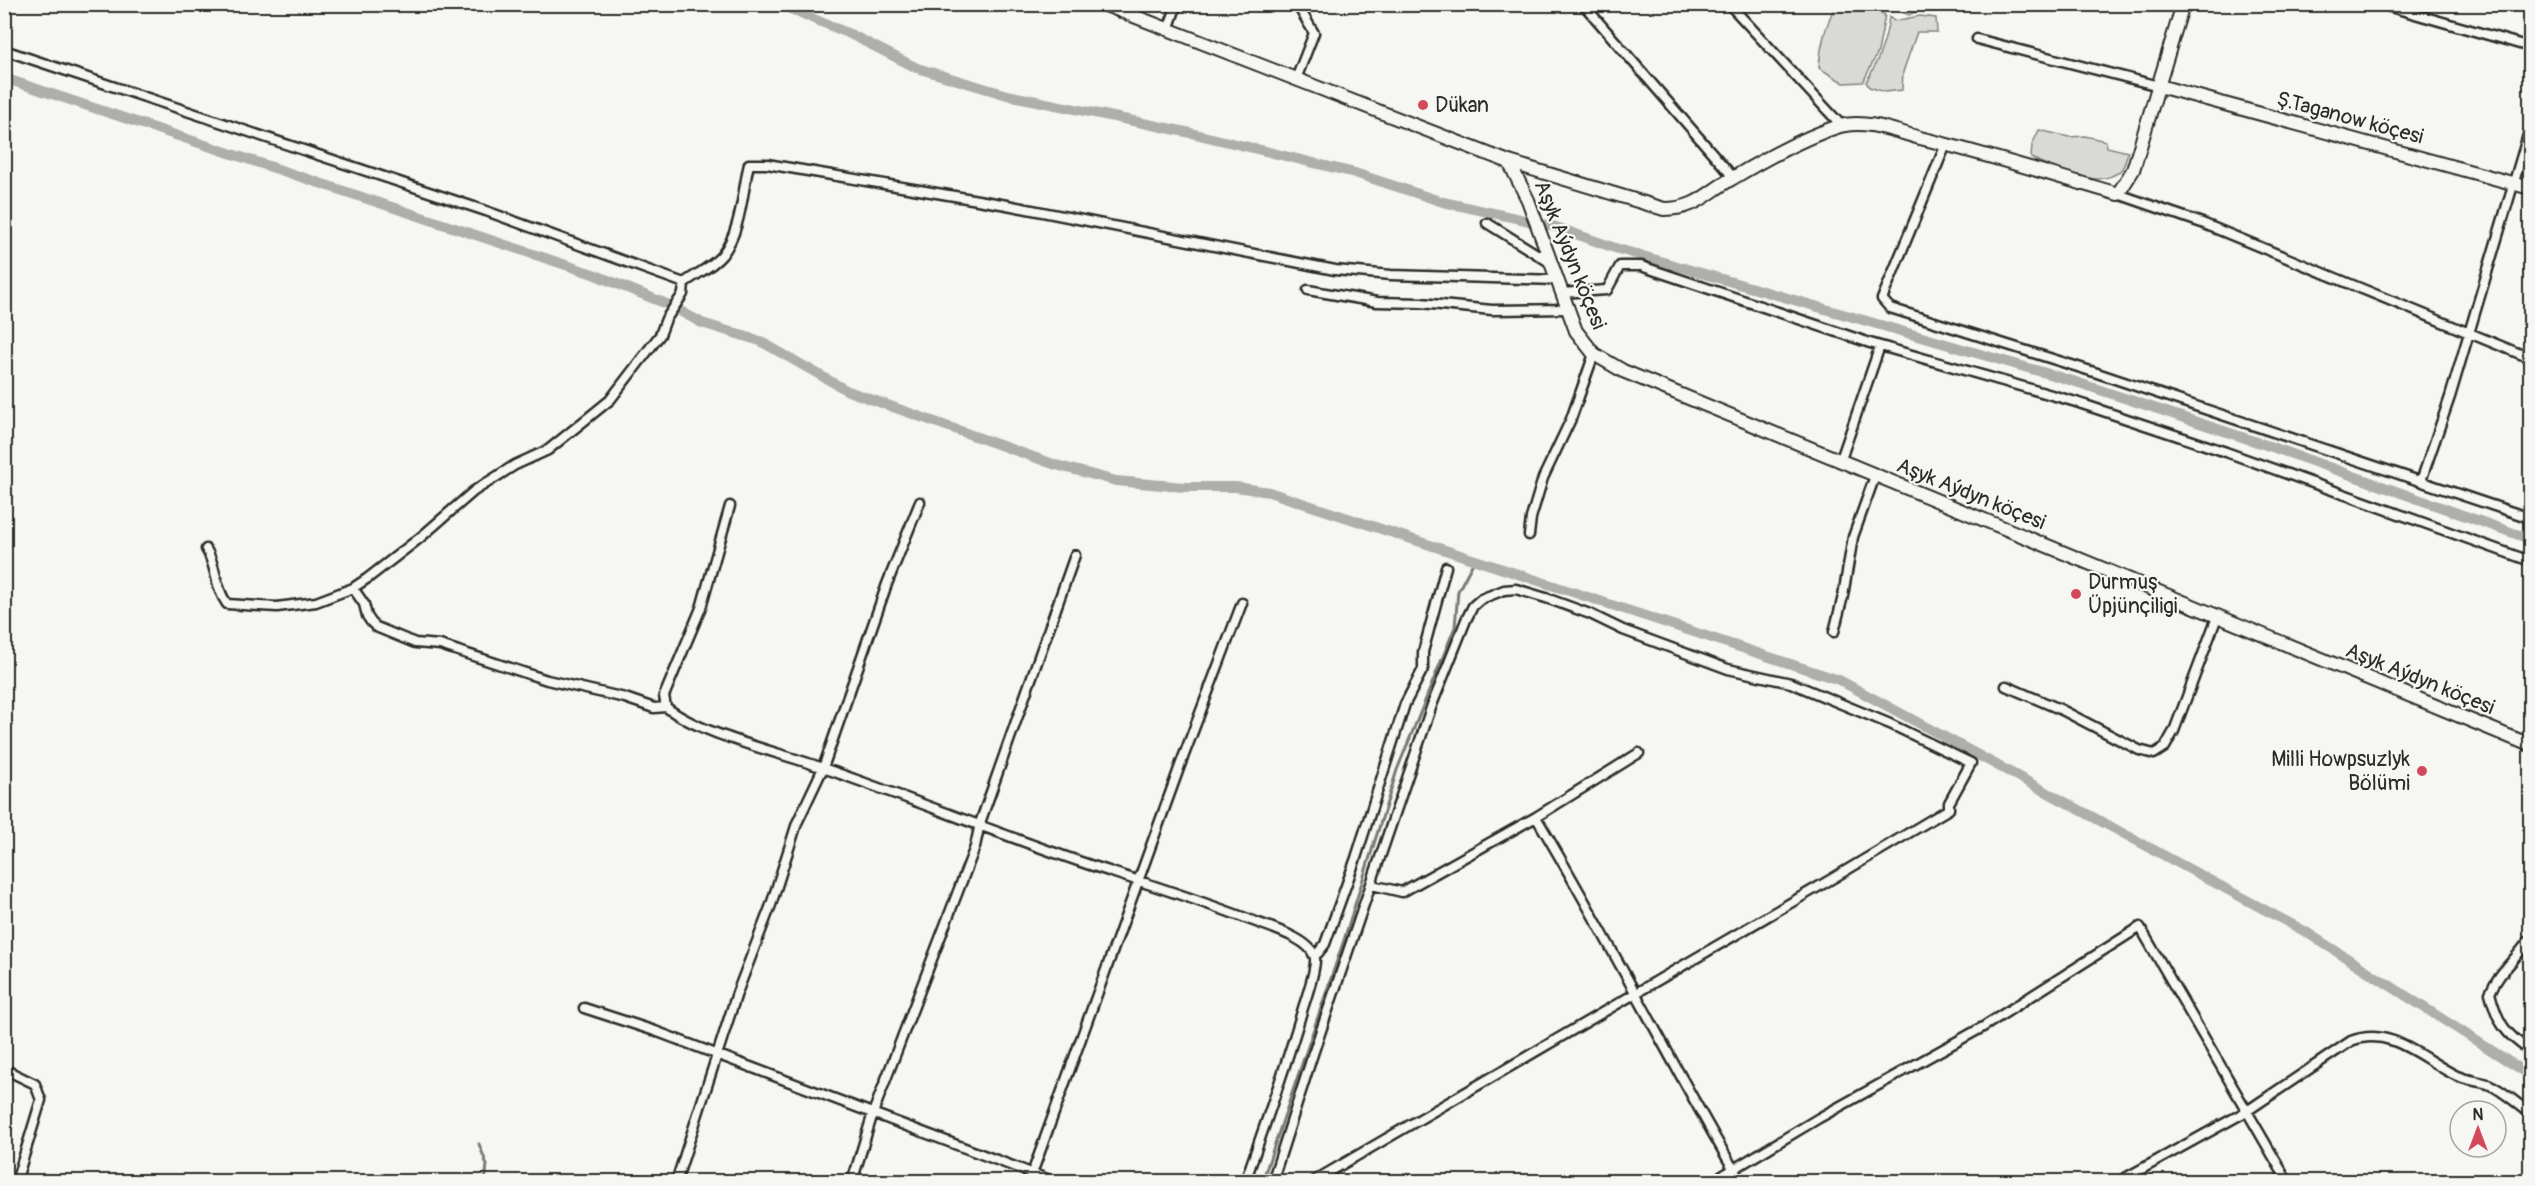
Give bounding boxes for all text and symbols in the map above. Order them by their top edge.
street label: Ş.Taganow köçesi [2274,85,2427,151]
place label: Dükan [1435,92,1489,119]
marker: Dükan [1416,98,1430,112]
street label: Aşyk Aýdyn köçesi [1528,177,1612,334]
street label: Aşyk Aýdyn köçesi [1893,452,2050,536]
place label: Durmuş Üpjünçiligi [2088,569,2178,620]
marker: Durmuş Üpjünçiligi [2069,587,2083,601]
street label: Aşyk Aýdyn köçesi [2342,637,2499,721]
place label: Milli Howpsuzlyk Bölümi [2271,746,2410,797]
marker: Milli Howpsuzlyk Bölümi [2415,764,2429,778]
north arrow [2448,1099,2508,1159]
text: N [2473,1105,2484,1125]

